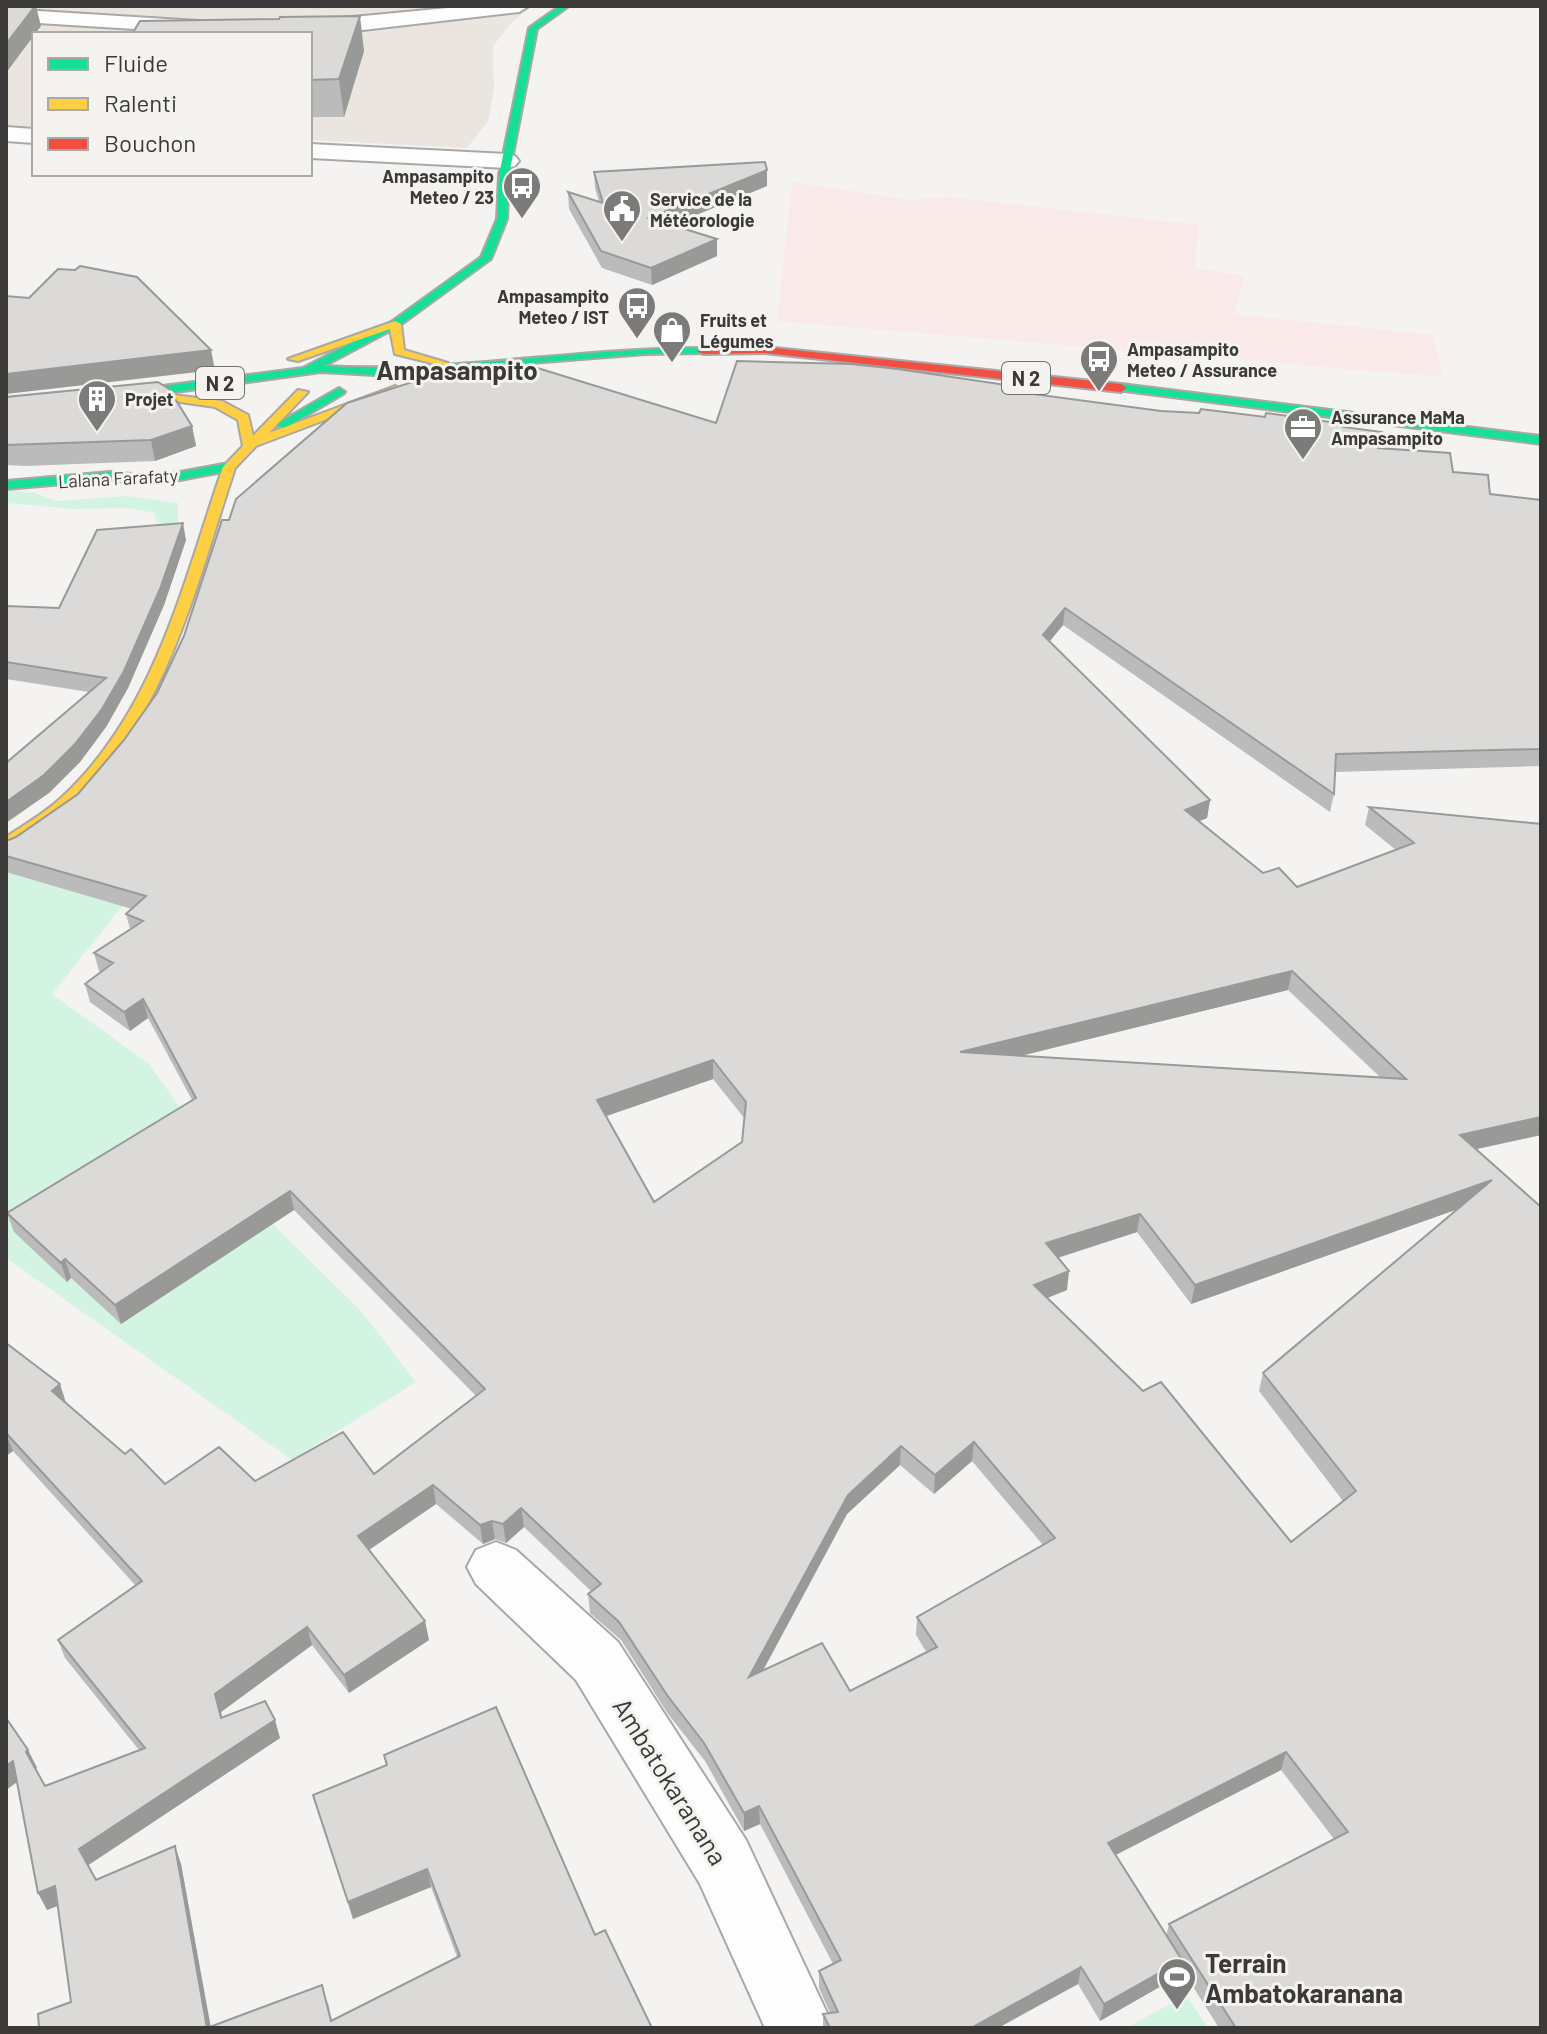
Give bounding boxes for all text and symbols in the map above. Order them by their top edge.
legend [32,32,312,176]
text: Fluide [104,48,168,77]
text: Ralenti [104,88,177,117]
text: Bouchon [104,128,196,157]
place label: Ampasampito Meteo / 23 [382,165,494,208]
bus stop icon: Ampasampito Meteo / 23 [501,165,543,220]
public building icon: Service de la Météorologie [601,188,643,243]
place label: Service de la Météorologie [650,188,755,231]
place label: Ampasampito Meteo / IST [497,285,609,328]
bus stop icon: Ampasampito Meteo / IST [616,285,658,340]
shop icon: Fruits et Légumes [651,309,693,364]
place label: Fruits et Légumes [700,309,774,352]
bus stop icon: Ampasampito Meteo / Assurance [1078,338,1120,393]
place label: Ampasampito Meteo / Assurance [1127,338,1277,381]
district label: Ampasampito [376,354,538,385]
road number: N 2 [1002,362,1050,394]
road number: N 2 [196,367,244,399]
building icon: Projet [76,378,118,433]
place label: Projet [125,388,174,410]
office icon: Assurance MaMa Ampasampito [1282,406,1324,461]
place label: Assurance MaMa Ampasampito [1331,406,1465,449]
street label: Lalana Farafaty [58,464,178,492]
street label: Ambatokaranana [607,1692,735,1870]
place label: Terrain Ambatokaranana [1205,1947,1403,2008]
sports icon: Terrain Ambatokaranana [1156,1956,1198,2011]

